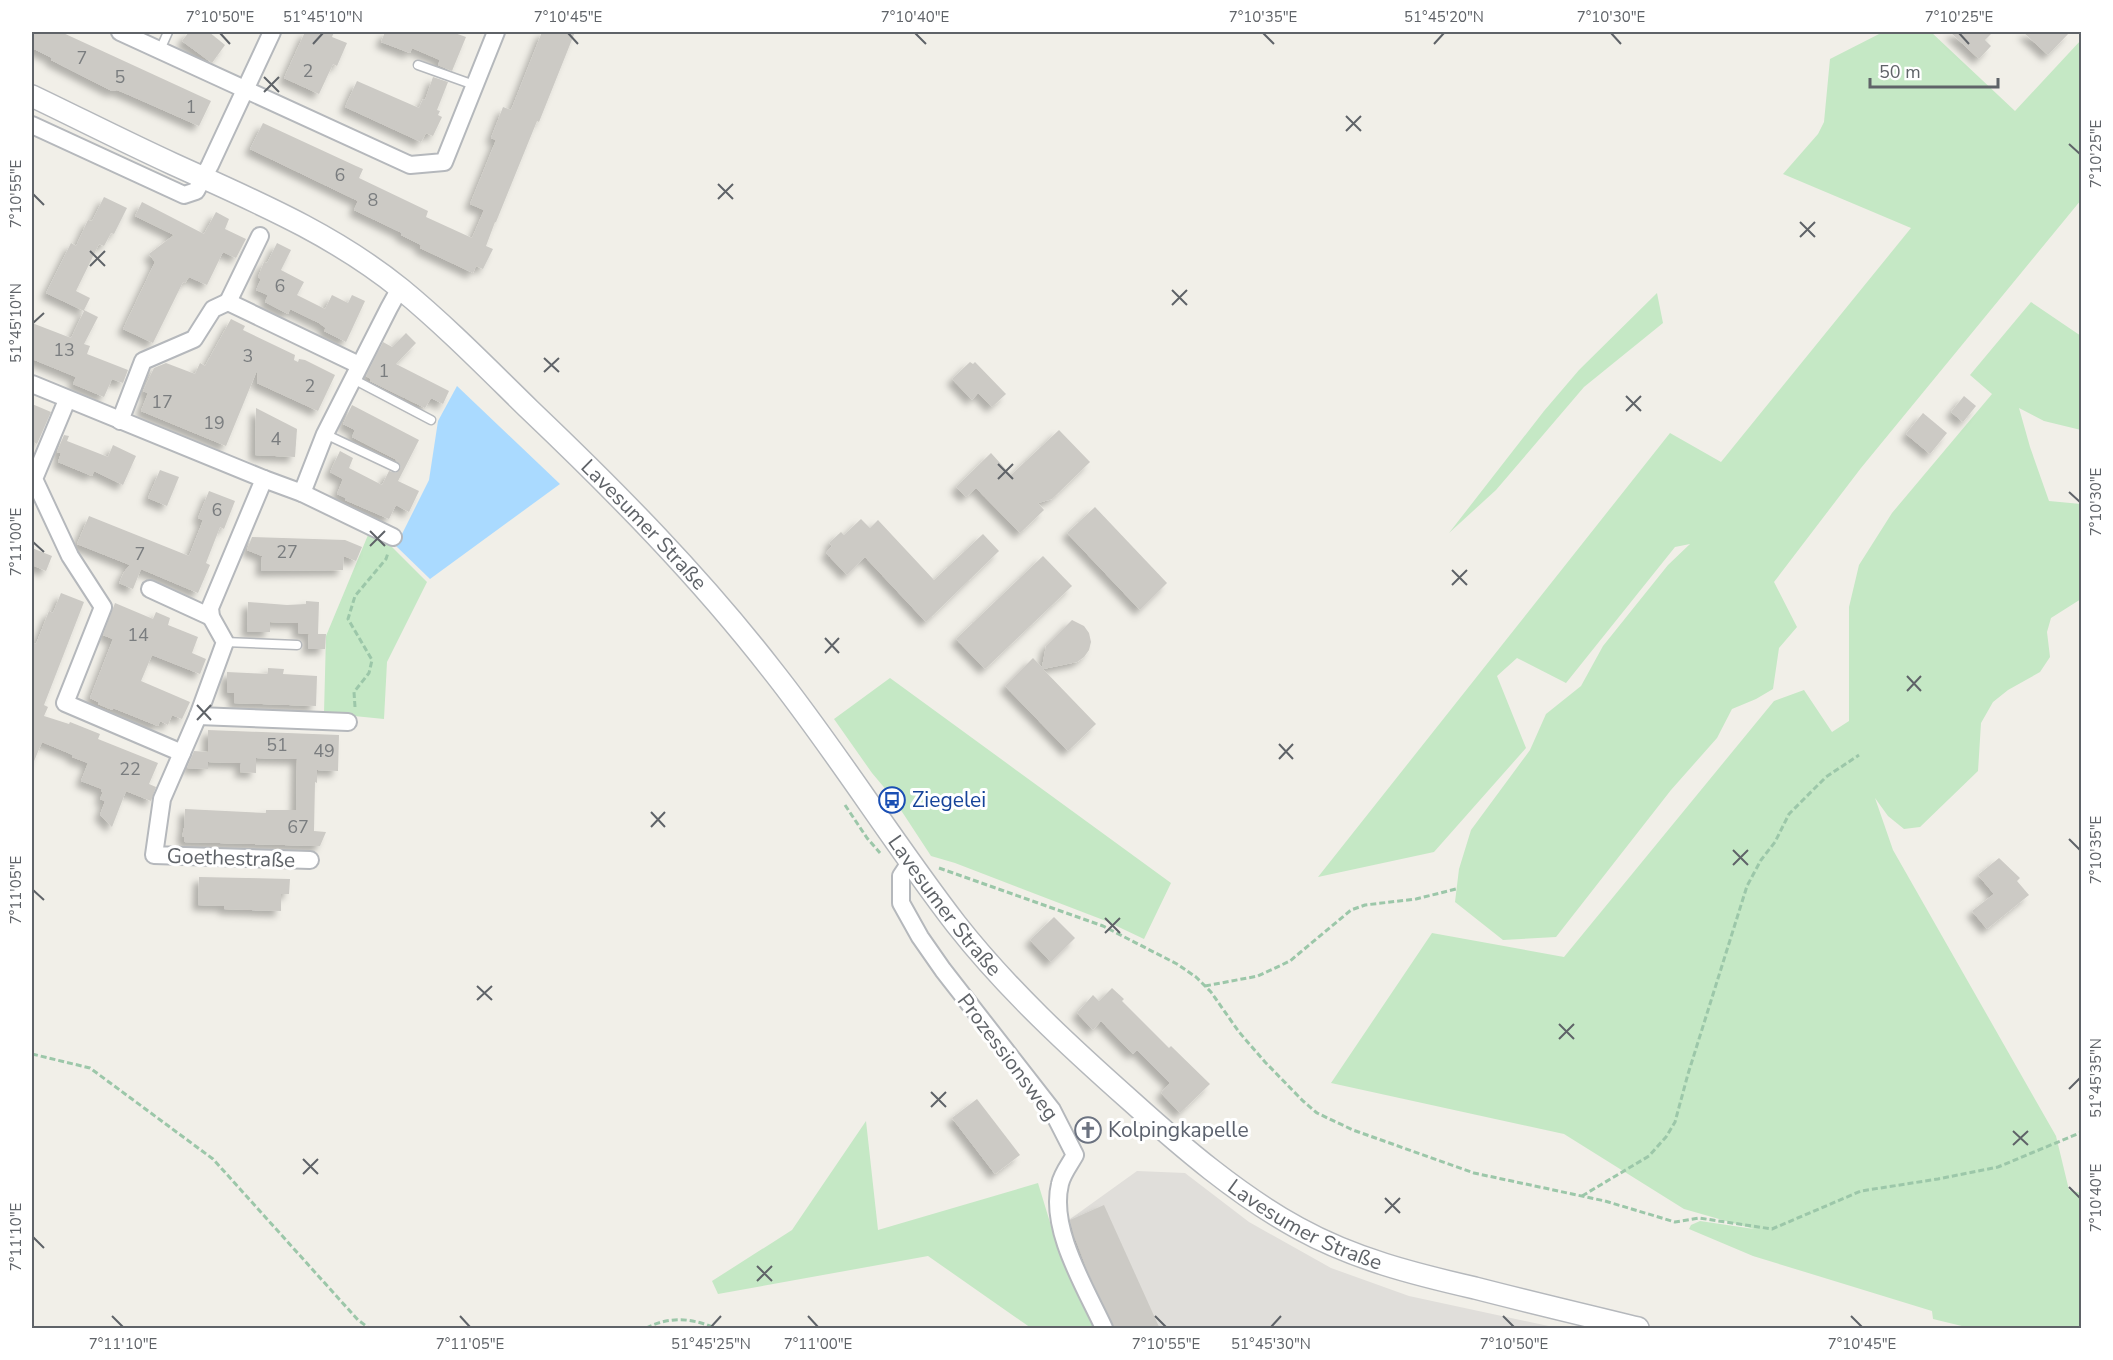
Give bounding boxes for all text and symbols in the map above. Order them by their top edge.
text: 7°10'50"E [186,7,254,27]
text: 51°45'10"N [283,7,363,27]
text: 7°10'45"E [534,7,602,27]
text: 7°10'40"E [881,7,949,27]
text: 7°10'35"E [1229,7,1297,27]
text: 51°45'20"N [1404,7,1484,27]
text: 7°10'30"E [1577,7,1645,27]
text: 7°10'25"E [1925,7,1993,27]
house number: 7 [77,46,87,70]
scale bar [1870,51,1998,89]
house number: 2 [303,59,313,83]
text: 50 m [1879,60,1921,84]
house number: 5 [115,65,125,89]
house number: 1 [186,95,196,119]
text: 7°10'25"E [2086,120,2106,188]
text: 7°10'55"E [6,160,26,228]
house number: 6 [335,163,345,187]
house number: 8 [368,188,378,212]
house number: 6 [275,274,285,298]
text: 51°45'10"N [6,283,26,363]
house number: 13 [53,338,75,362]
house number: 3 [243,344,253,368]
house number: 1 [379,359,389,383]
house number: 2 [305,374,315,398]
house number: 17 [151,390,173,414]
house number: 19 [203,411,225,435]
house number: 4 [271,427,282,451]
street label: Lavesumer Straße [575,453,713,596]
text: 7°10'30"E [2086,468,2106,536]
house number: 6 [212,498,222,522]
text: 7°11'00"E [6,508,26,576]
house number: 27 [276,540,298,564]
house number: 7 [135,542,145,566]
house number: 14 [127,623,149,647]
house number: 51 [266,733,288,757]
house number: 49 [313,739,335,763]
house number: 22 [119,757,141,781]
bus stop icon: Ziegelei [877,785,907,815]
place label: Ziegelei [912,786,986,814]
house number: 67 [287,815,309,839]
text: 7°10'35"E [2086,816,2106,884]
street label: Lavesumer Straße [881,829,1008,982]
street label: Goethestraße [166,842,296,874]
text: 7°11'05"E [6,856,26,924]
street label: Prozessionsweg [951,988,1065,1126]
text: 51°45'35"N [2086,1038,2106,1118]
church icon: Kolpingkapelle [1073,1115,1103,1145]
place label: Kolpingkapelle [1108,1116,1249,1144]
text: 7°10'40"E [2086,1164,2106,1232]
street label: Lavesumer Straße [1222,1173,1386,1277]
text: 7°11'10"E [6,1203,26,1271]
text: 7°11'10"E [89,1334,157,1354]
text: 7°11'05"E [436,1334,504,1354]
text: 51°45'25"N [671,1334,751,1354]
text: 7°11'00"E [784,1334,852,1354]
text: 7°10'55"E [1132,1334,1200,1354]
text: 51°45'30"N [1231,1334,1311,1354]
text: 7°10'50"E [1480,1334,1548,1354]
text: 7°10'45"E [1828,1334,1896,1354]

